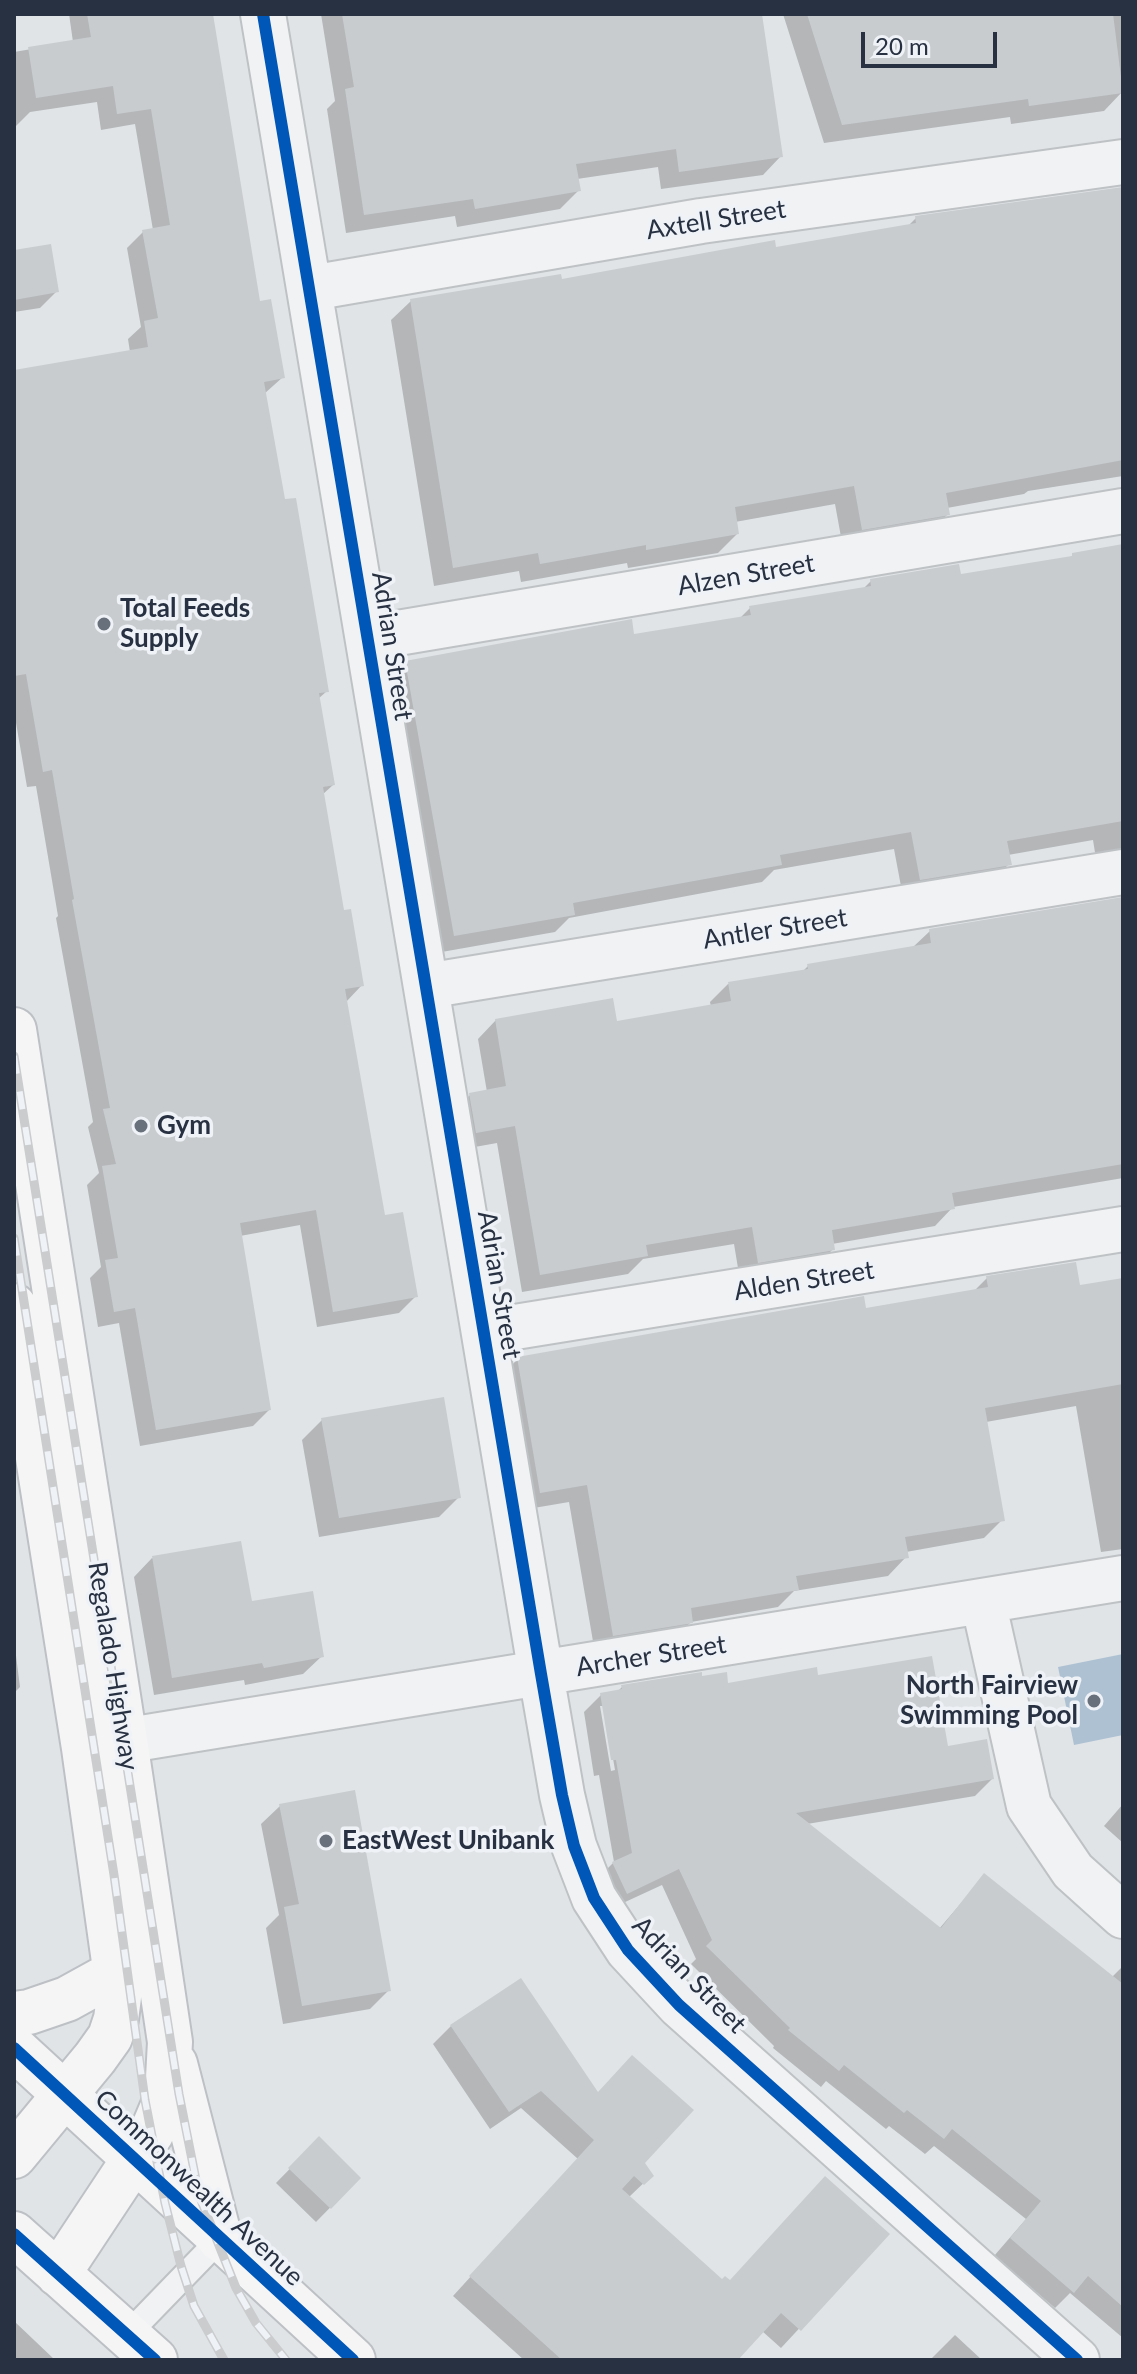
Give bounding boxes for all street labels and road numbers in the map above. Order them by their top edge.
street label: Axtell Street [644,194,788,246]
street label: Alzen Street [675,548,817,602]
street label: Adrian Street [365,569,419,723]
street label: Antler Street [701,902,849,956]
street label: Adrian Street [471,1208,527,1362]
street label: Alden Street [732,1255,876,1307]
street label: Regalado Highway [81,1559,145,1773]
street label: Archer Street [574,1629,728,1683]
street label: Adrian Street [626,1910,752,2040]
street label: Commonwealth Avenue [88,2083,310,2293]

